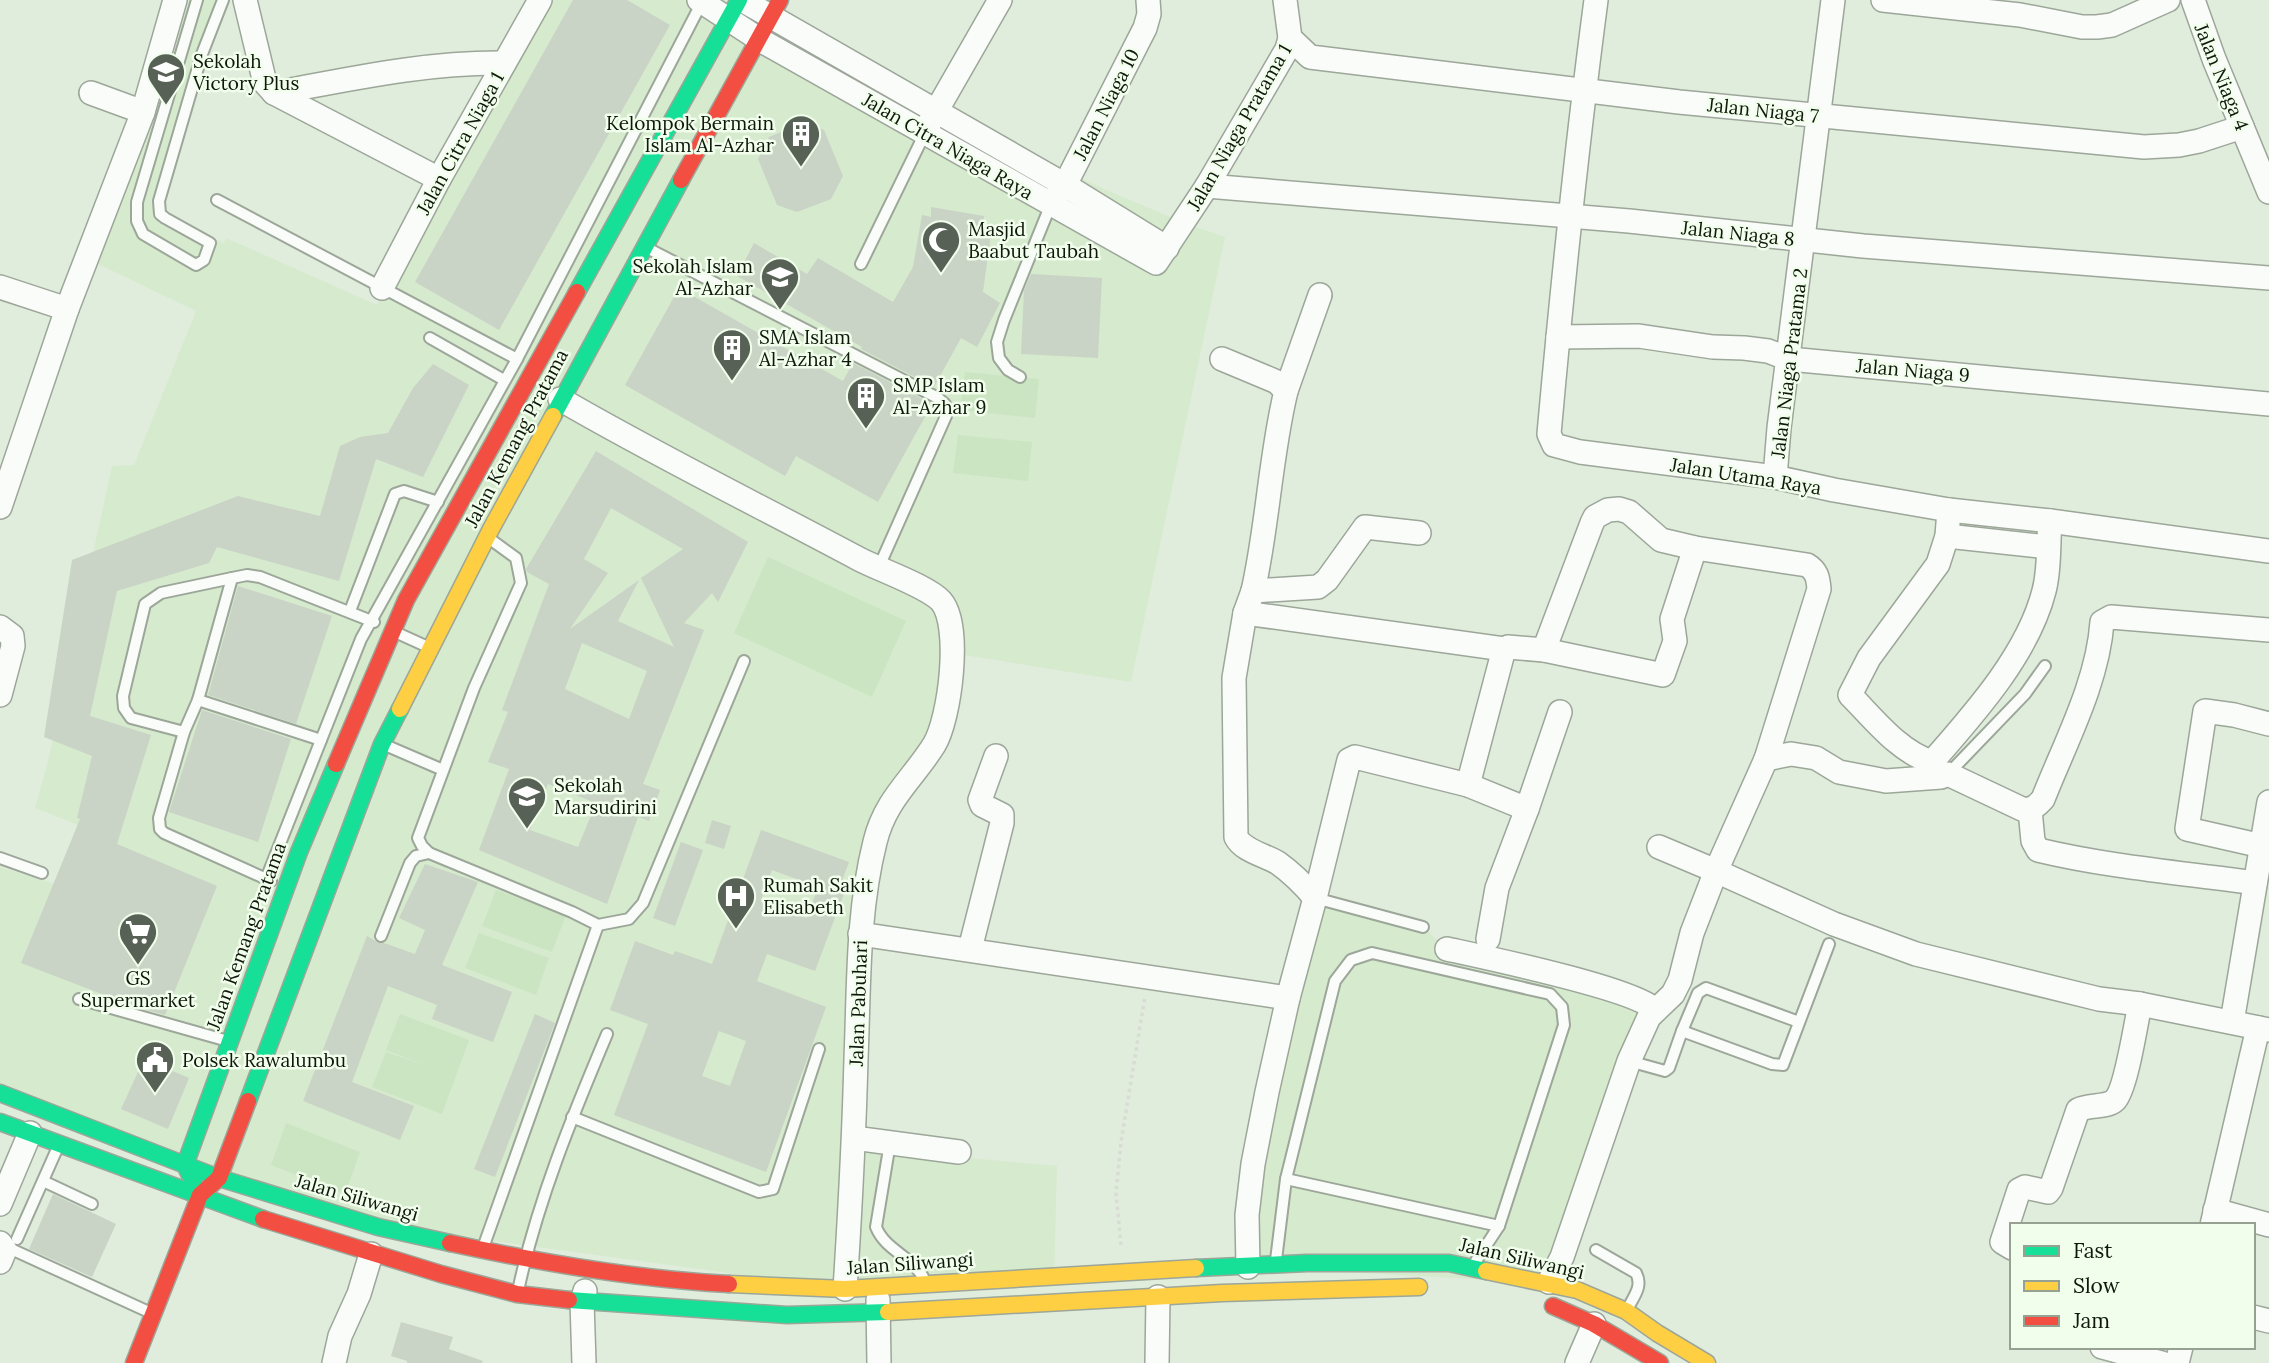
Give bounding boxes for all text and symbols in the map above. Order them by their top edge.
street label: Jalan Niaga 4 [2189,19,2254,134]
street label: Jalan Niaga Pratama 1 [1181,39,1296,215]
street label: Jalan Niaga 10 [1067,44,1144,165]
place label: Sekolah Victory Plus [192,49,299,95]
school or university icon: Sekolah Victory Plus [145,51,187,106]
street label: Jalan Citra Niaga 1 [410,68,509,219]
street label: Jalan Citra Niaga Raya [857,87,1038,205]
street label: Jalan Niaga 7 [1705,92,1820,128]
place label: Kelompok Bermain Islam Al-Azhar [606,111,775,157]
building icon: Kelompok Bermain Islam Al-Azhar [780,113,822,168]
street label: Jalan Niaga 8 [1679,215,1796,251]
place label: Masjid Baabut Taubah [968,217,1099,263]
mosque icon: Masjid Baabut Taubah [920,219,962,274]
place label: Sekolah Islam Al-Azhar [632,254,754,300]
school or university icon: Sekolah Islam Al-Azhar [759,256,801,311]
street label: Jalan Niaga Pratama 2 [1765,267,1813,460]
place label: SMA Islam Al-Azhar 4 [758,325,852,371]
building icon: SMA Islam Al-Azhar 4 [711,327,753,382]
street label: Jalan Kemang Pratama [458,345,573,532]
street label: Jalan Niaga 9 [1854,353,1971,387]
place label: SMP Islam Al-Azhar 9 [892,373,987,419]
building icon: SMP Islam Al-Azhar 9 [845,375,887,430]
street label: Jalan Utama Raya [1668,452,1823,500]
place label: Sekolah Marsudirini [554,773,657,819]
school or university icon: Sekolah Marsudirini [506,775,548,830]
street label: Jalan Kemang Pratama [200,839,291,1034]
place label: Rumah Sakit Elisabeth [763,873,874,919]
hospital icon: Rumah Sakit Elisabeth [715,875,757,930]
supermarket icon: GS Supermarket [117,911,159,966]
street label: Jalan Pabuhari [844,939,872,1068]
place label: GS Supermarket [81,966,196,1012]
public building icon: Polsek Rawalumbu [134,1039,176,1094]
place label: Polsek Rawalumbu [182,1048,346,1072]
street label: Jalan Siliwangi [292,1168,421,1226]
legend [2010,1223,2255,1349]
street label: Jalan Siliwangi [1456,1232,1587,1284]
text: Fast [2073,1237,2113,1264]
street label: Jalan Siliwangi [845,1247,974,1279]
text: Slow [2073,1272,2120,1299]
text: Jam [2072,1307,2110,1334]

